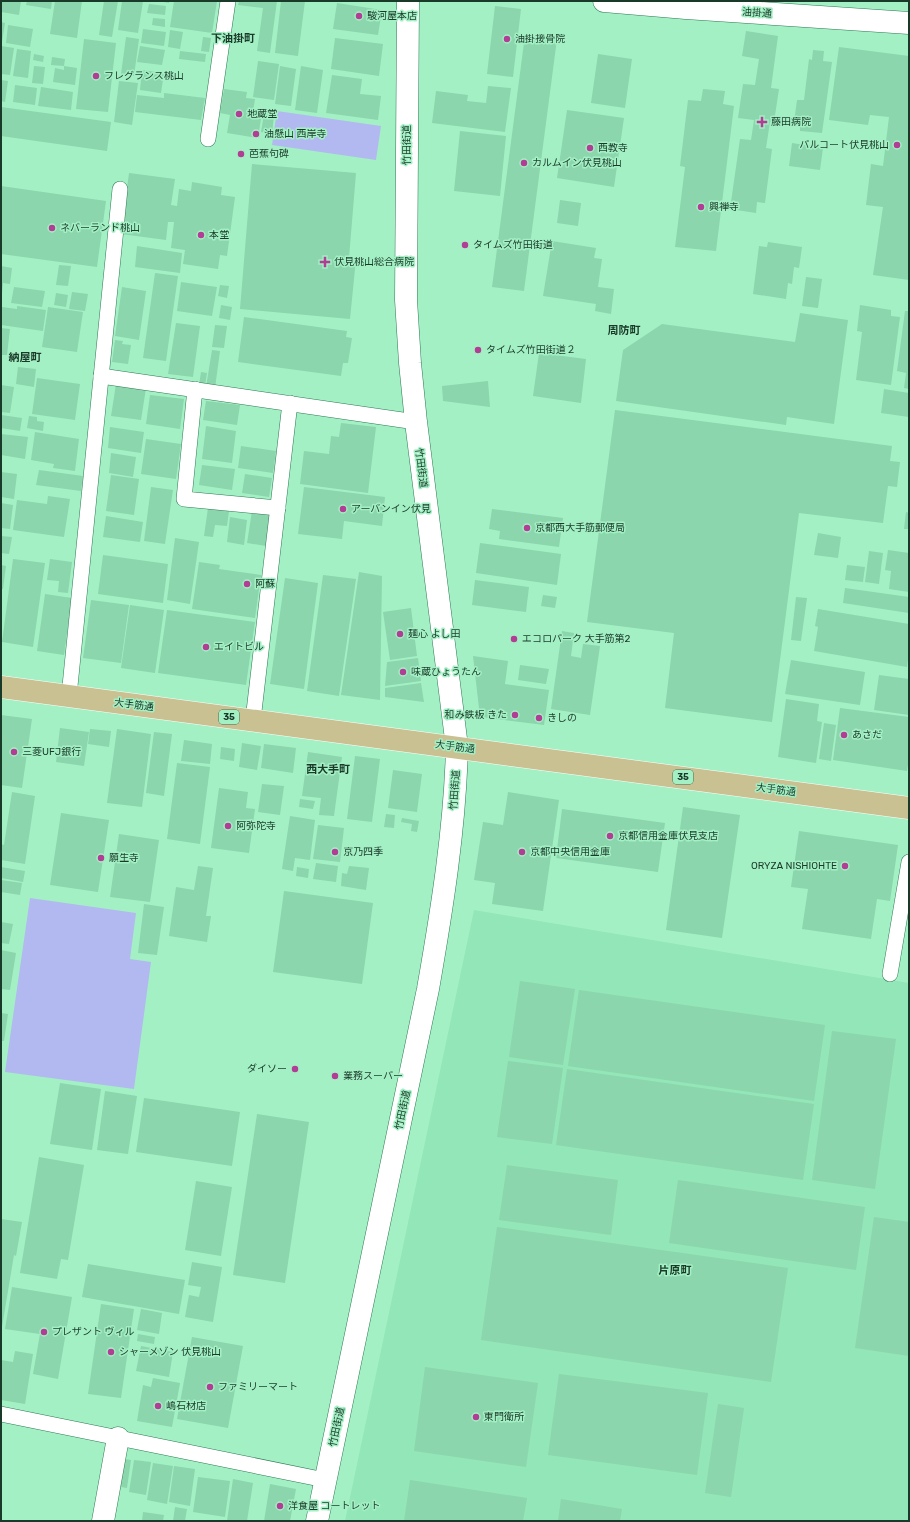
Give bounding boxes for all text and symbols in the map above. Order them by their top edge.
street label: 油掛通 [742,6,772,20]
place label: 駿河屋本店 [367,10,417,22]
marker: 駿河屋本店 [354,11,364,21]
district label: 下油掛町 [211,32,255,45]
place label: 油掛接骨院 [515,33,565,45]
marker: 油掛接骨院 [502,34,512,44]
place label: フレグランス桃山 [104,70,184,82]
marker: フレグランス桃山 [91,71,101,81]
place label: 地蔵堂 [247,108,277,120]
marker: 地蔵堂 [234,109,244,119]
marker: 藤田病院 [756,116,768,128]
place label: 藤田病院 [771,116,811,128]
street label: 竹田街道 [401,125,413,165]
place label: 油懸山 西岸寺 [264,128,326,140]
marker: 油懸山 西岸寺 [251,129,261,139]
place label: パルコート伏見桃山 [799,139,889,151]
marker: パルコート伏見桃山 [892,140,902,150]
place label: 西教寺 [598,142,628,154]
marker: 西教寺 [585,143,595,153]
place label: 芭蕉句碑 [249,148,289,160]
marker: 芭蕉句碑 [236,149,246,159]
place label: カルムイン伏見桃山 [532,157,622,169]
marker: カルムイン伏見桃山 [519,158,529,168]
place label: 興禅寺 [709,201,739,213]
marker: 興禅寺 [696,202,706,212]
place label: ネバーランド桃山 [60,222,140,234]
marker: ネバーランド桃山 [47,223,57,233]
place label: 本堂 [209,229,229,241]
marker: 本堂 [196,230,206,240]
place label: タイムズ竹田街道 [473,239,553,251]
marker: タイムズ竹田街道 [460,240,470,250]
marker: 伏見桃山総合病院 [319,256,331,268]
place label: 伏見桃山総合病院 [334,256,414,268]
district label: 周防町 [608,324,641,337]
place label: タイムズ竹田街道２ [486,344,576,356]
marker: タイムズ竹田街道２ [473,345,483,355]
district label: 納屋町 [9,351,42,364]
street label: 竹田街道 [413,447,429,489]
place label: アーバンイン伏見 [351,503,431,515]
marker: アーバンイン伏見 [338,504,348,514]
place label: 京都西大手筋郵便局 [535,522,625,534]
marker: 京都西大手筋郵便局 [522,523,532,533]
place label: 阿蘇 [255,578,275,590]
marker: 阿蘇 [242,579,252,589]
place label: 麺心 よし田 [408,628,460,640]
marker: 麺心 よし田 [395,629,405,639]
place label: エコロパーク 大手筋第2 [522,633,630,645]
marker: エコロパーク 大手筋第2 [509,634,519,644]
place label: エイトビル [214,641,264,653]
marker: エイトビル [201,642,211,652]
place label: 味蔵ひょうたん [411,666,481,678]
marker: 味蔵ひょうたん [398,667,408,677]
street label: 大手筋通 [113,697,155,713]
place label: 和み鉄板 きた [445,709,507,721]
road number: 35 [219,710,239,724]
marker: 和み鉄板 きた [510,710,520,720]
place label: きしの [547,712,577,724]
marker: きしの [534,713,544,723]
place label: あさだ [852,729,882,741]
marker: あさだ [839,730,849,740]
street label: 大手筋通 [434,738,476,756]
place label: 三菱UFJ銀行 [22,746,81,758]
marker: 三菱UFJ銀行 [9,747,19,757]
district label: 西大手町 [306,763,350,776]
street label: 竹田街道 [448,770,462,810]
road number: 35 [673,770,693,784]
street label: 大手筋通 [755,781,797,799]
place label: 阿弥陀寺 [236,820,276,832]
marker: 阿弥陀寺 [223,821,233,831]
place label: 京都信用金庫伏見支店 [618,830,718,842]
marker: 京都信用金庫伏見支店 [605,831,615,841]
place label: 京乃四季 [343,846,383,858]
place label: 京都中央信用金庫 [530,846,610,858]
marker: 京乃四季 [330,847,340,857]
marker: 京都中央信用金庫 [517,847,527,857]
place label: 願生寺 [109,852,139,864]
marker: 願生寺 [96,853,106,863]
place label: ORYZA NISHIOHTE [751,860,837,872]
marker: ORYZA NISHIOHTE [840,861,850,871]
place label: ダイソー [247,1063,287,1075]
marker: ダイソー [290,1064,300,1074]
place label: 業務スーパー [343,1070,403,1082]
marker: 業務スーパー [330,1071,340,1081]
street label: 竹田街道 [393,1089,413,1131]
district label: 片原町 [659,1264,692,1277]
place label: プレザント ヴィル [52,1326,134,1338]
marker: プレザント ヴィル [39,1327,49,1337]
place label: シャーメゾン 伏見桃山 [119,1346,221,1358]
marker: シャーメゾン 伏見桃山 [106,1347,116,1357]
place label: ファミリーマート [218,1381,298,1393]
marker: ファミリーマート [205,1382,215,1392]
place label: 嶋石材店 [166,1400,206,1412]
marker: 嶋石材店 [153,1401,163,1411]
street label: 竹田街道 [327,1406,347,1448]
place label: 東門衛所 [484,1411,524,1423]
marker: 東門衛所 [471,1412,481,1422]
place label: 洋食屋 コートレット [288,1500,380,1512]
marker: 洋食屋 コートレット [275,1501,285,1511]

